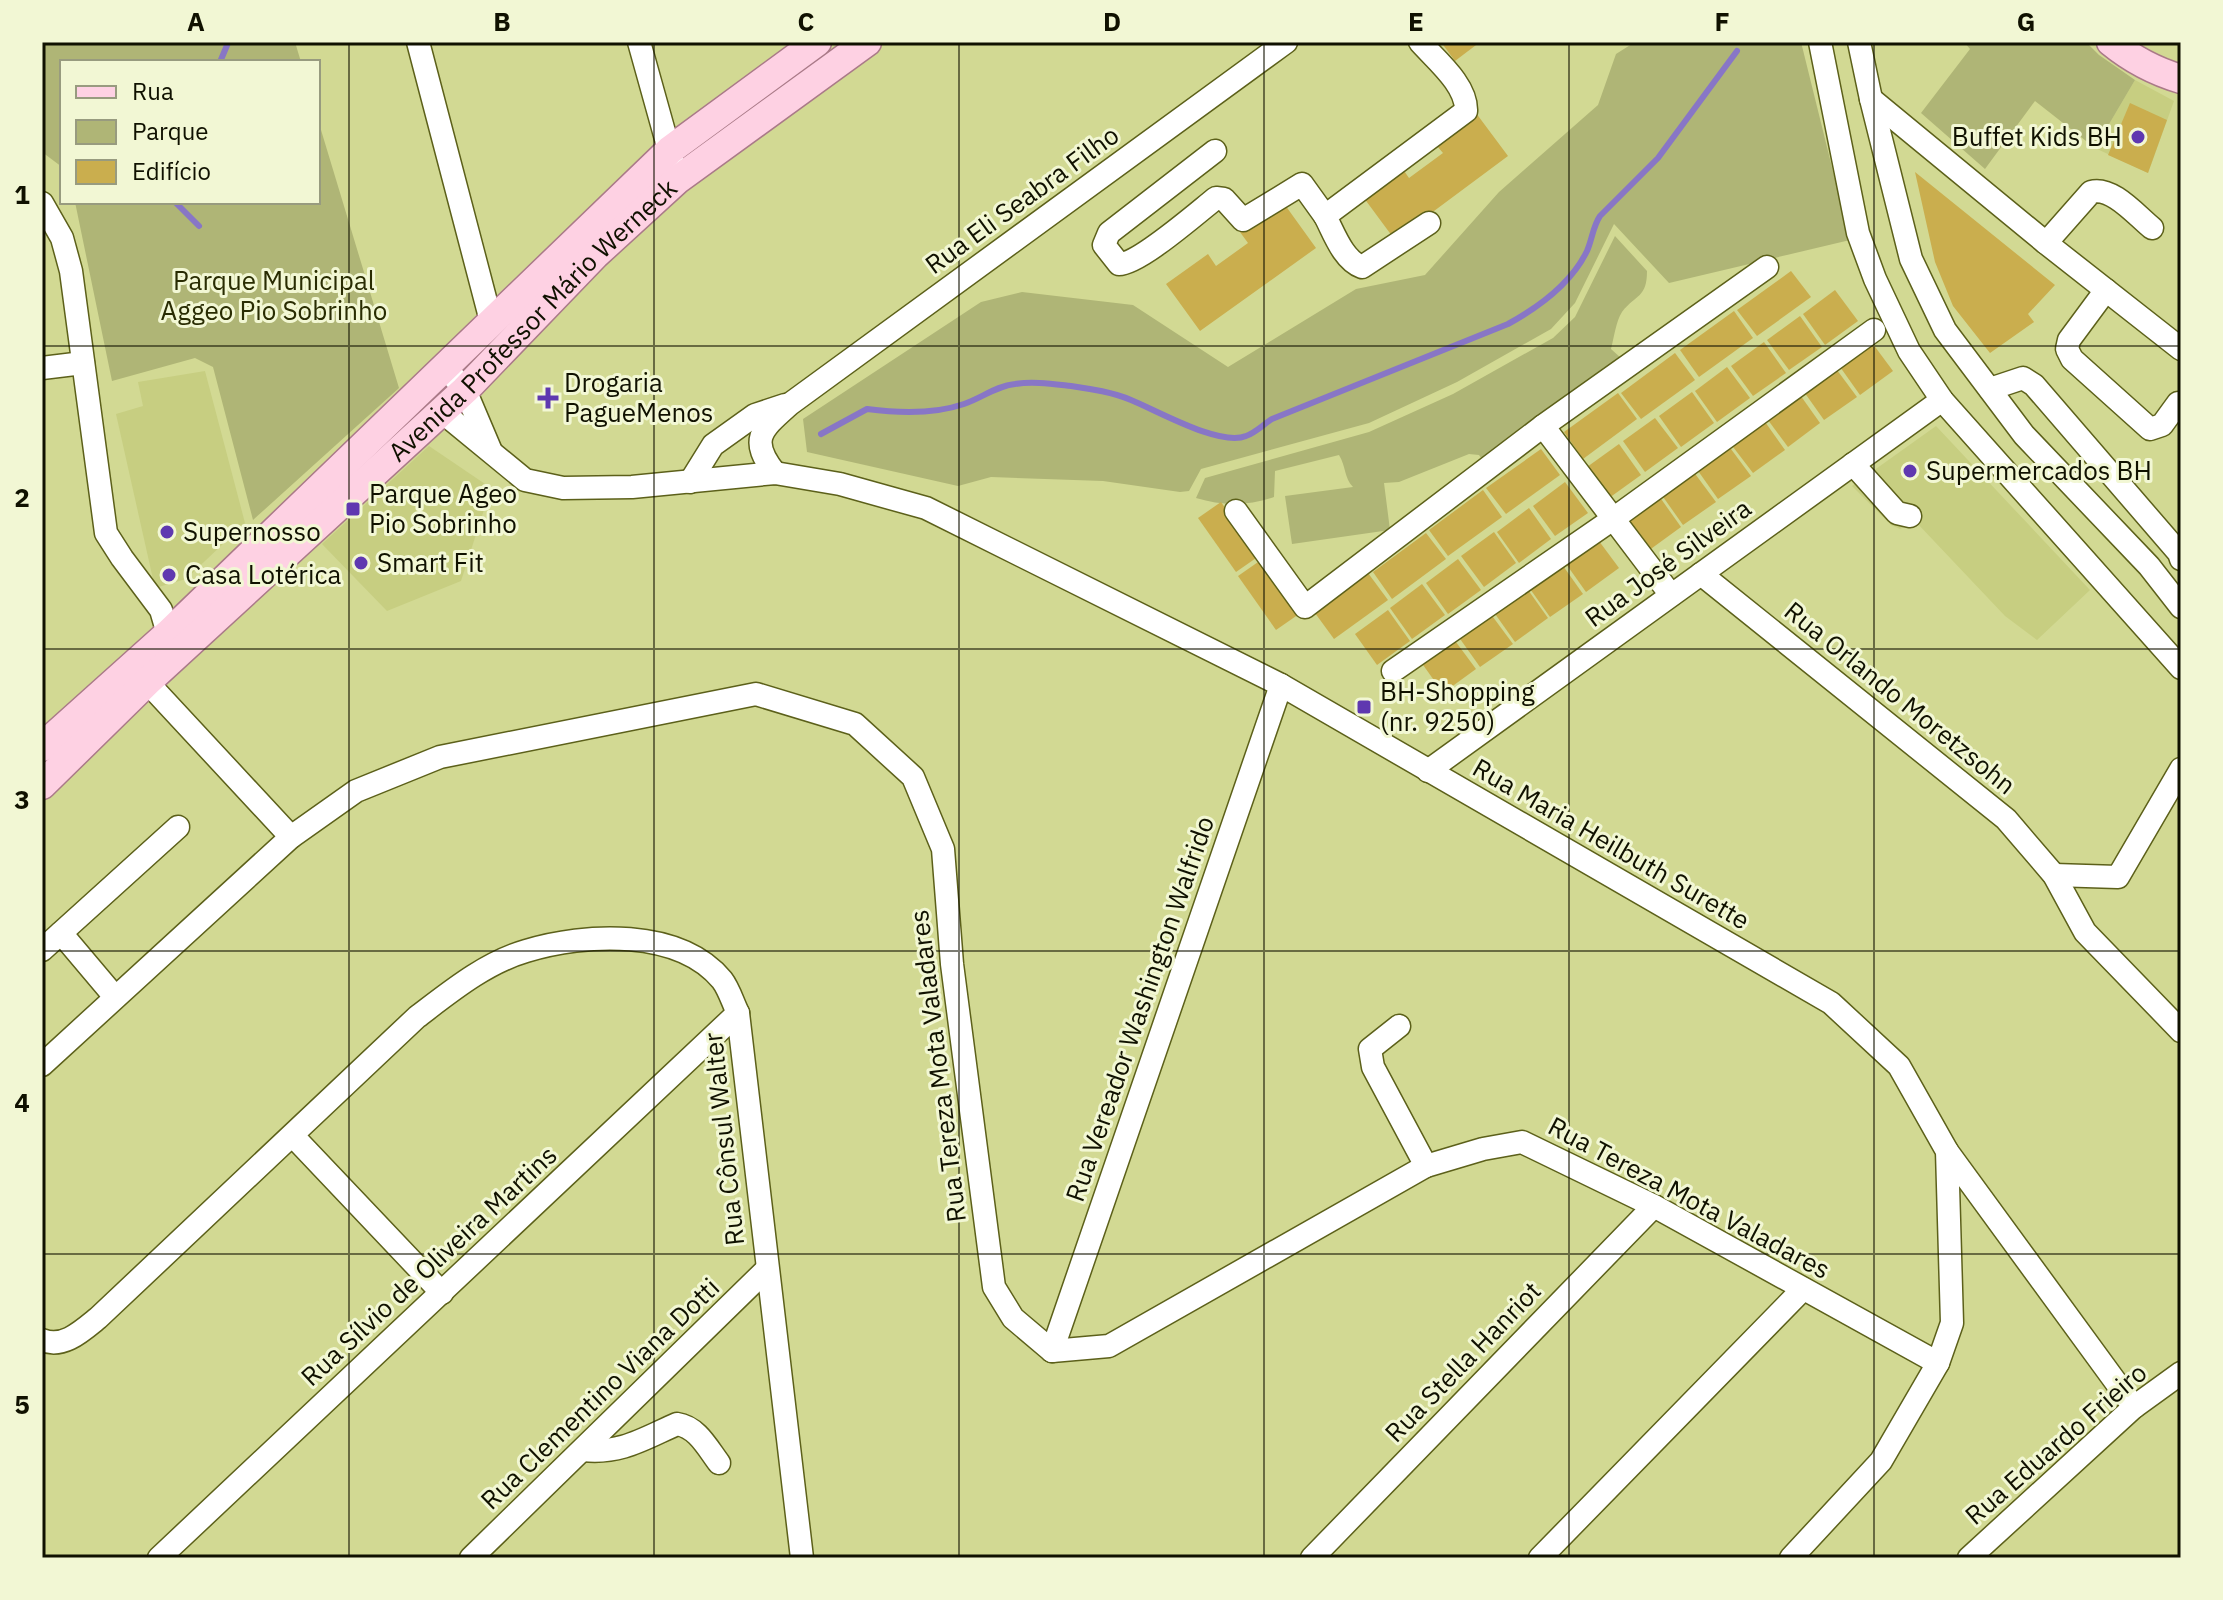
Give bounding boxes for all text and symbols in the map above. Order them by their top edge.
text: A [187,4,205,38]
text: B [493,4,511,38]
text: C [798,4,815,38]
text: D [1103,4,1121,38]
text: E [1408,4,1424,38]
text: F [1714,4,1730,38]
text: G [2017,4,2035,38]
legend [60,60,320,204]
text: Rua [132,75,174,107]
text: Parque [132,115,209,147]
street label: Rua Eli Seabra Filho [918,117,1125,281]
place label: Buffet Kids BH [1952,119,2122,153]
marker: Buffet Kids BH [2129,128,2147,146]
text: Edifício [132,155,211,187]
street label: Avenida Professor Mário Werneck [380,170,684,468]
text: 1 [14,177,30,211]
park label: Parque Municipal Aggeo Pio Sobrinho [161,263,387,327]
place label: Drogaria PagueMenos [564,365,713,429]
marker: Drogaria PagueMenos [539,389,557,407]
place label: Supermercados BH [1926,453,2152,487]
marker: Supermercados BH [1901,462,1919,480]
place label: Parque Ageo Pio Sobrinho [369,476,517,540]
text: 2 [14,480,30,514]
street label: Rua José Silveira [1578,490,1757,634]
marker: Parque Ageo Pio Sobrinho [344,500,362,518]
place label: Supernosso [183,514,321,548]
marker: Supernosso [158,523,176,541]
place label: Smart Fit [377,545,484,579]
marker: Smart Fit [352,554,370,572]
place label: Casa Lotérica [185,557,341,591]
marker: Casa Lotérica [160,566,178,584]
street label: Rua Orlando Moretzsohn [1778,593,2023,801]
place label: BH-Shopping (nr. 9250) [1380,674,1535,738]
marker: BH-Shopping (nr. 9250) [1355,698,1373,716]
street label: Rua Maria Heilbuth Surette [1467,750,1756,936]
text: 3 [14,782,30,816]
street label: Rua Vereador Washington Walfrido [1057,812,1221,1206]
street label: Rua Tereza Mota Valadares [901,908,973,1224]
street label: Rua Cônsul Walter [695,1030,751,1247]
text: 4 [14,1085,30,1119]
street label: Rua Tereza Mota Valadares [1543,1108,1836,1286]
street label: Rua Sílvio de Oliveira Martins [293,1138,563,1393]
street label: Rua Clementino Viana Dotti [473,1270,726,1516]
street label: Rua Stella Hanriot [1377,1274,1548,1449]
street label: Rua Eduardo Frieiro [1957,1355,2153,1532]
text: 5 [14,1387,30,1421]

